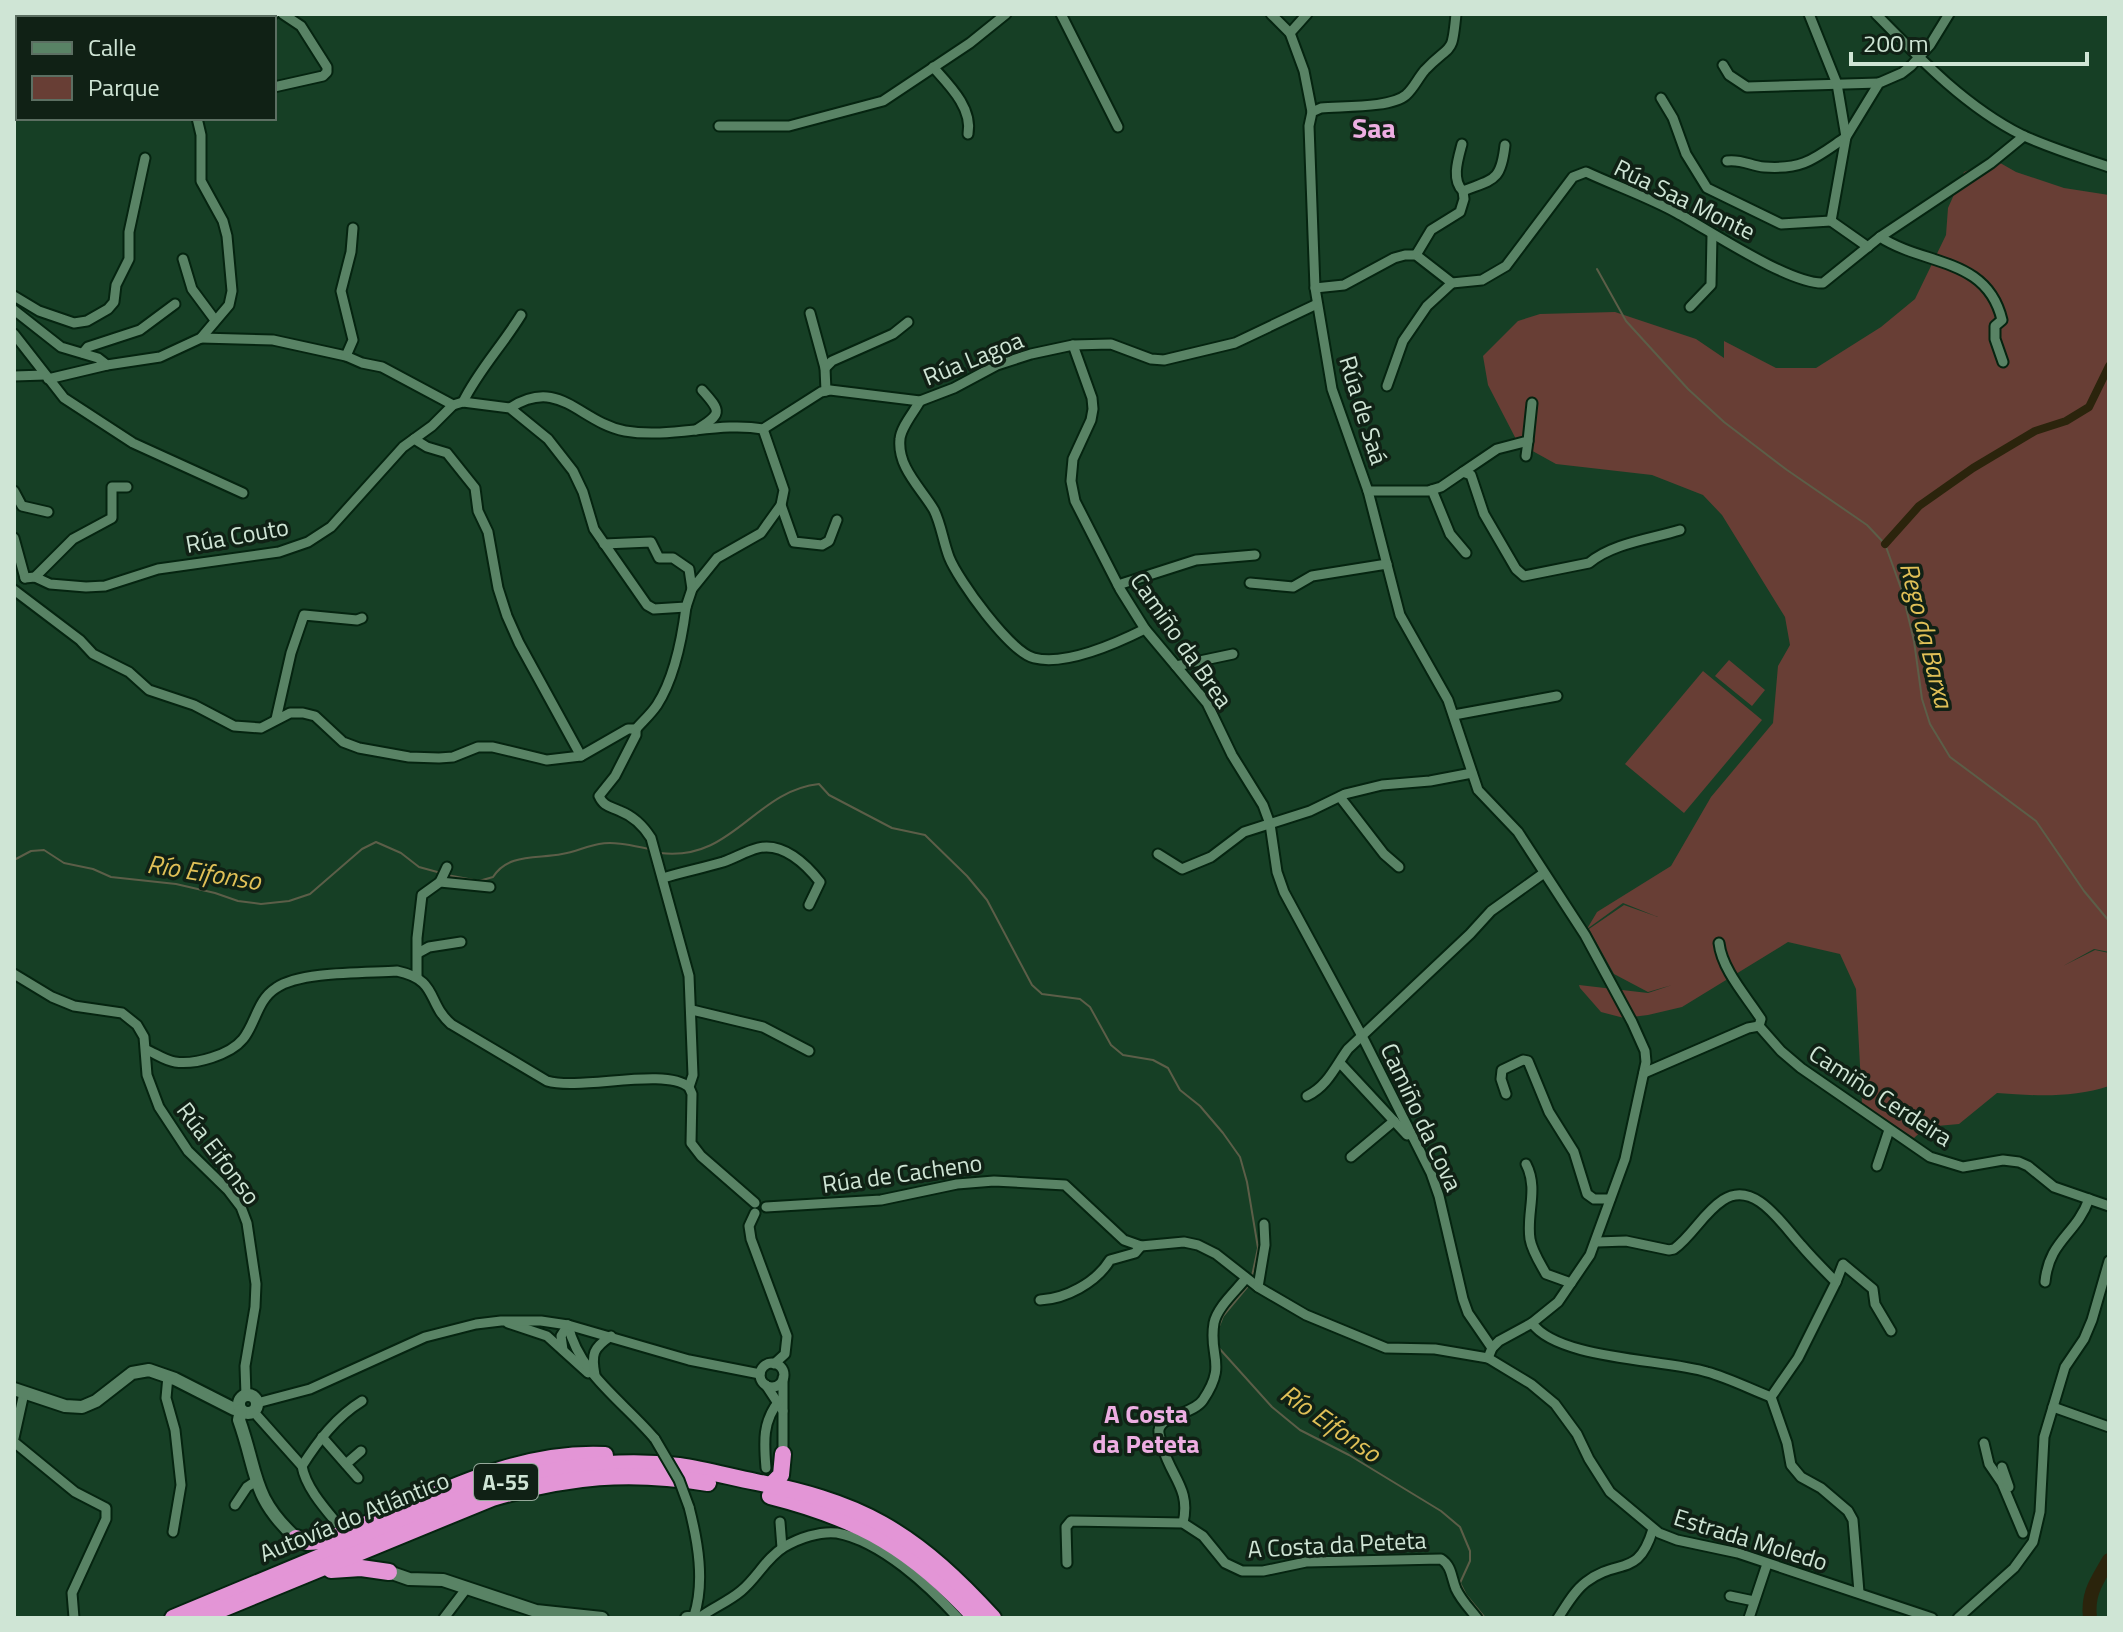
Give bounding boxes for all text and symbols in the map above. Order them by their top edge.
legend [16,16,276,120]
scale bar [1851,16,2087,66]
text: 200 m [1863,25,1929,61]
text: Calle [88,29,136,65]
text: Parque [88,69,160,105]
district label: Saa [1352,106,1396,149]
street label: Rúa Saa Monte [1608,149,1762,249]
street label: Rúa Lagoa [917,322,1029,394]
street label: Rúa de Saá [1330,351,1398,469]
street label: Rúa Couto [183,508,291,562]
water label: Rego da Barxa [1890,558,1964,714]
street label: Camiño da Brea [1122,565,1242,715]
water label: Río Eifonso [144,844,265,900]
street label: Camiño Cerdeira [1802,1035,1960,1155]
street label: Camiño da Cova [1372,1037,1472,1197]
street label: Rúa Eifonso [168,1094,270,1212]
street label: Rúa de Cacheno [820,1144,984,1202]
water label: Río Eifonso [1273,1374,1390,1473]
district label: A Costa da Peteta [1092,1394,1200,1463]
street label: Autovía do Atlántico [254,1461,454,1571]
road number: A-55 [474,1464,538,1500]
street label: Estrada Moledo [1670,1499,1832,1579]
street label: A Costa da Peteta [1247,1521,1427,1567]

